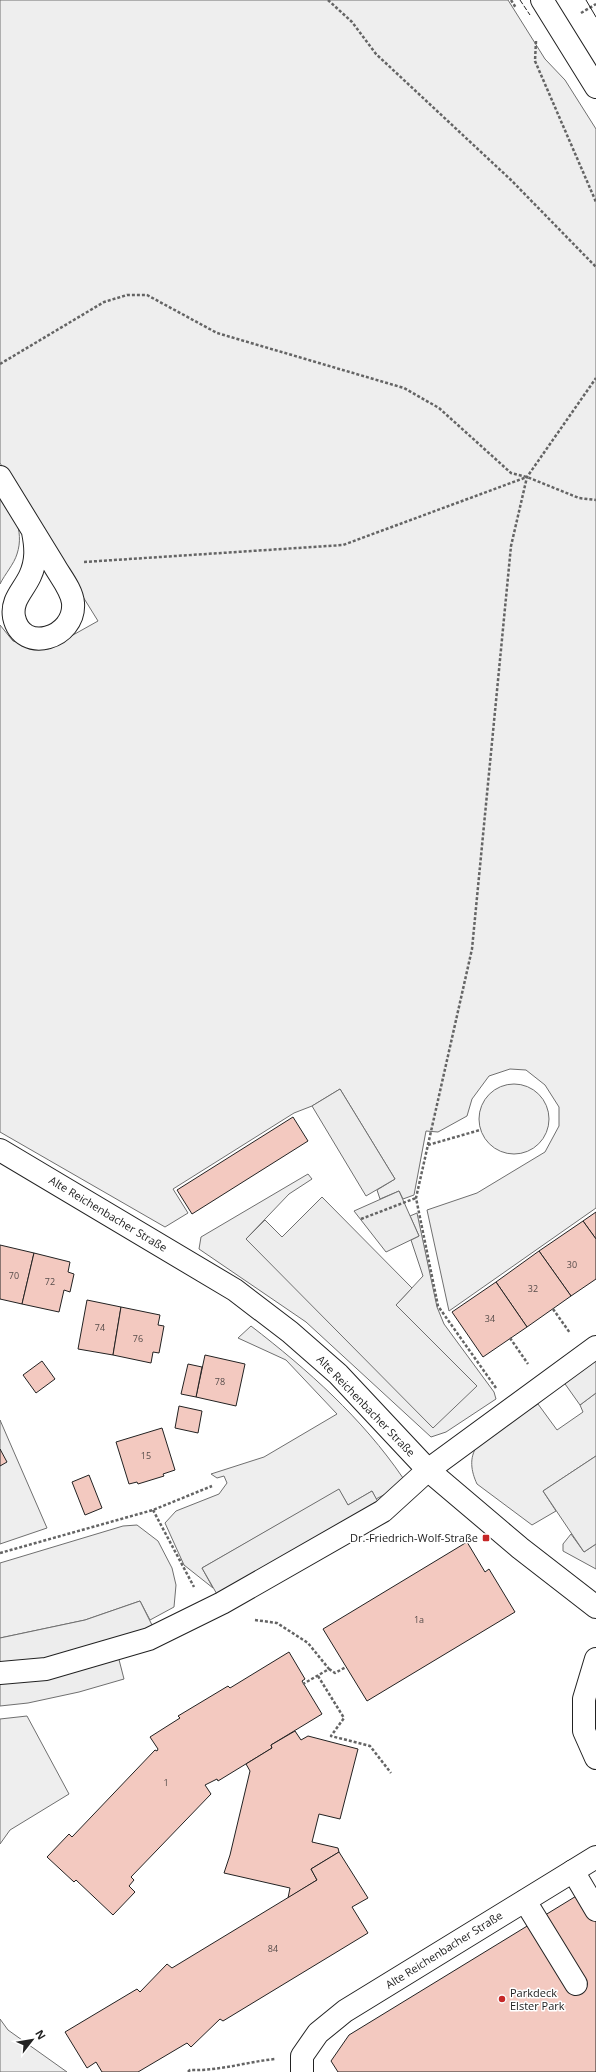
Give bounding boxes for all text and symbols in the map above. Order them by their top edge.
street label: Alte Reichenbacher Straße [46,1172,170,1255]
house number: 30 [567,1258,577,1271]
house number: 70 [9,1269,19,1282]
house number: 72 [45,1275,55,1288]
house number: 32 [528,1282,538,1295]
house number: 34 [485,1312,495,1325]
house number: 74 [95,1321,105,1334]
house number: 76 [133,1332,143,1345]
street label: Alte Reichenbacher Straße [314,1352,419,1460]
house number: 78 [215,1375,225,1388]
house number: 15 [141,1449,151,1462]
place label: Dr.-Friedrich-Wolf-Straße [350,1530,478,1545]
marker: Dr.-Friedrich-Wolf-Straße [481,1533,491,1543]
house number: 1a [414,1613,424,1626]
house number: 1 [163,1776,169,1789]
street label: Alte Reichenbacher Straße [382,1907,505,1992]
house number: 84 [268,1942,278,1955]
place label: Parkdeck Elster Park [510,1985,565,2013]
marker: Parkdeck Elster Park [497,1994,507,2004]
north arrow [12,2020,52,2060]
text: N [32,2027,50,2042]

